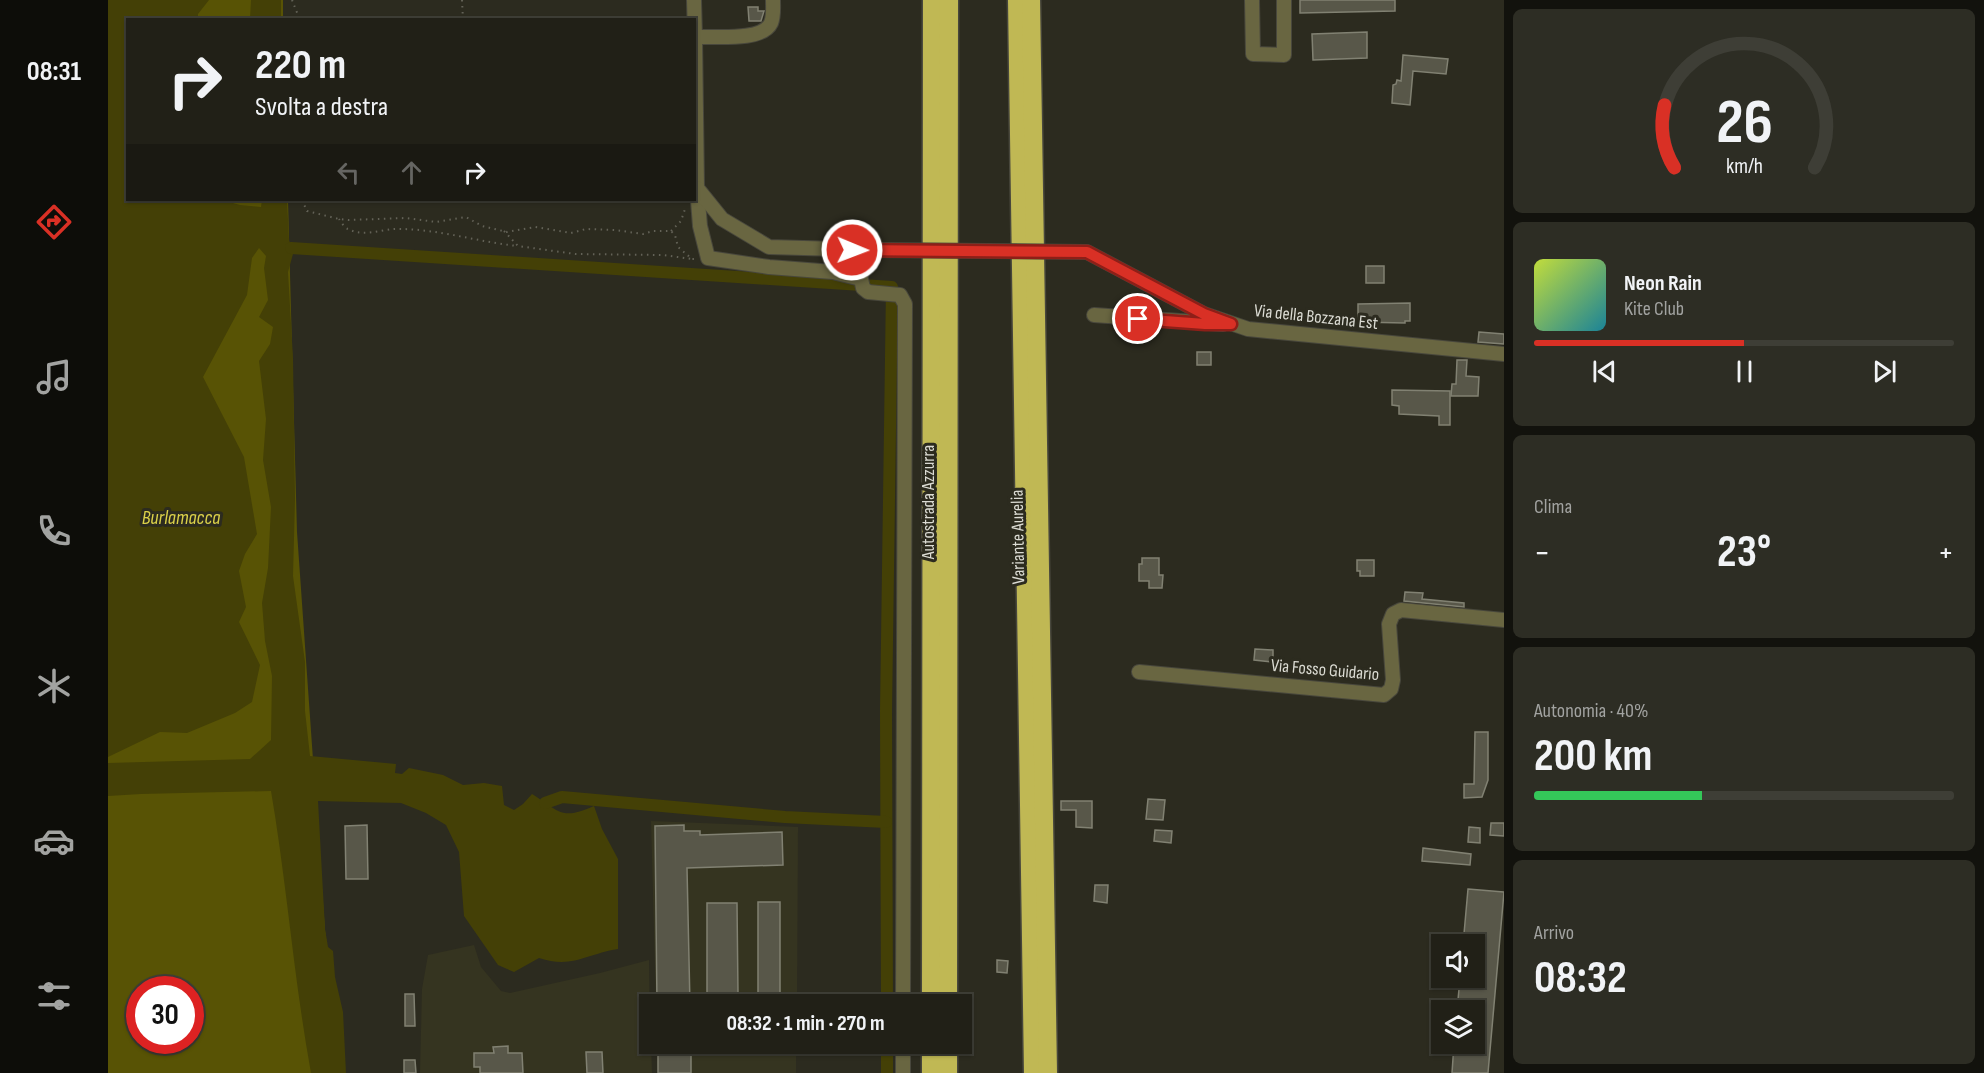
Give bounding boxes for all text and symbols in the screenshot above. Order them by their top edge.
text: 220 m [255,40,346,91]
icon: right [156,42,234,120]
text: 08:31 [27,56,81,88]
text: 26 [1716,86,1772,161]
text: Svolta a destra [255,91,388,123]
text: km/h [1725,154,1763,179]
icon: left [332,156,365,189]
icon: ahead [395,156,428,189]
icon: right [458,156,491,189]
icon: directions [33,201,75,243]
position arrow [820,218,884,282]
text: Neon Rain [1624,270,1702,297]
pin [1112,293,1163,344]
text: Kite Club [1624,297,1684,321]
street label: Via della Bozzana Est [1253,300,1380,334]
icon: arrive [1121,302,1154,335]
icon: previous [1588,355,1621,388]
icon: pause [1728,355,1761,388]
icon: next [1868,355,1901,388]
icon: music [33,356,75,398]
street label: Autostrada Azzurra [918,445,939,560]
street label: Variante Aurelia [1007,489,1029,584]
text: Clima [1534,495,1572,519]
water label: Burlamacca [142,506,220,530]
icon: phone [33,510,75,552]
text: 23° [1717,525,1771,580]
text: − [1534,533,1550,573]
text: + [1938,533,1954,573]
street label: Via Fosso Guidario [1270,655,1380,685]
icon: climate [33,665,75,707]
text: Autonomia · 40% [1534,699,1648,723]
text: 200 km [1534,729,1652,784]
icon: car [33,820,75,862]
text: Arrivo [1534,921,1574,945]
map controls [1431,934,1485,1054]
button: sound [1431,934,1485,988]
text: 08:32 [1534,951,1627,1006]
icon: filters [33,975,75,1017]
speed limit sign: 30 [126,976,204,1054]
button: layers [1431,1000,1485,1054]
text: 08:32 · 1 min · 270 m [726,1010,885,1037]

